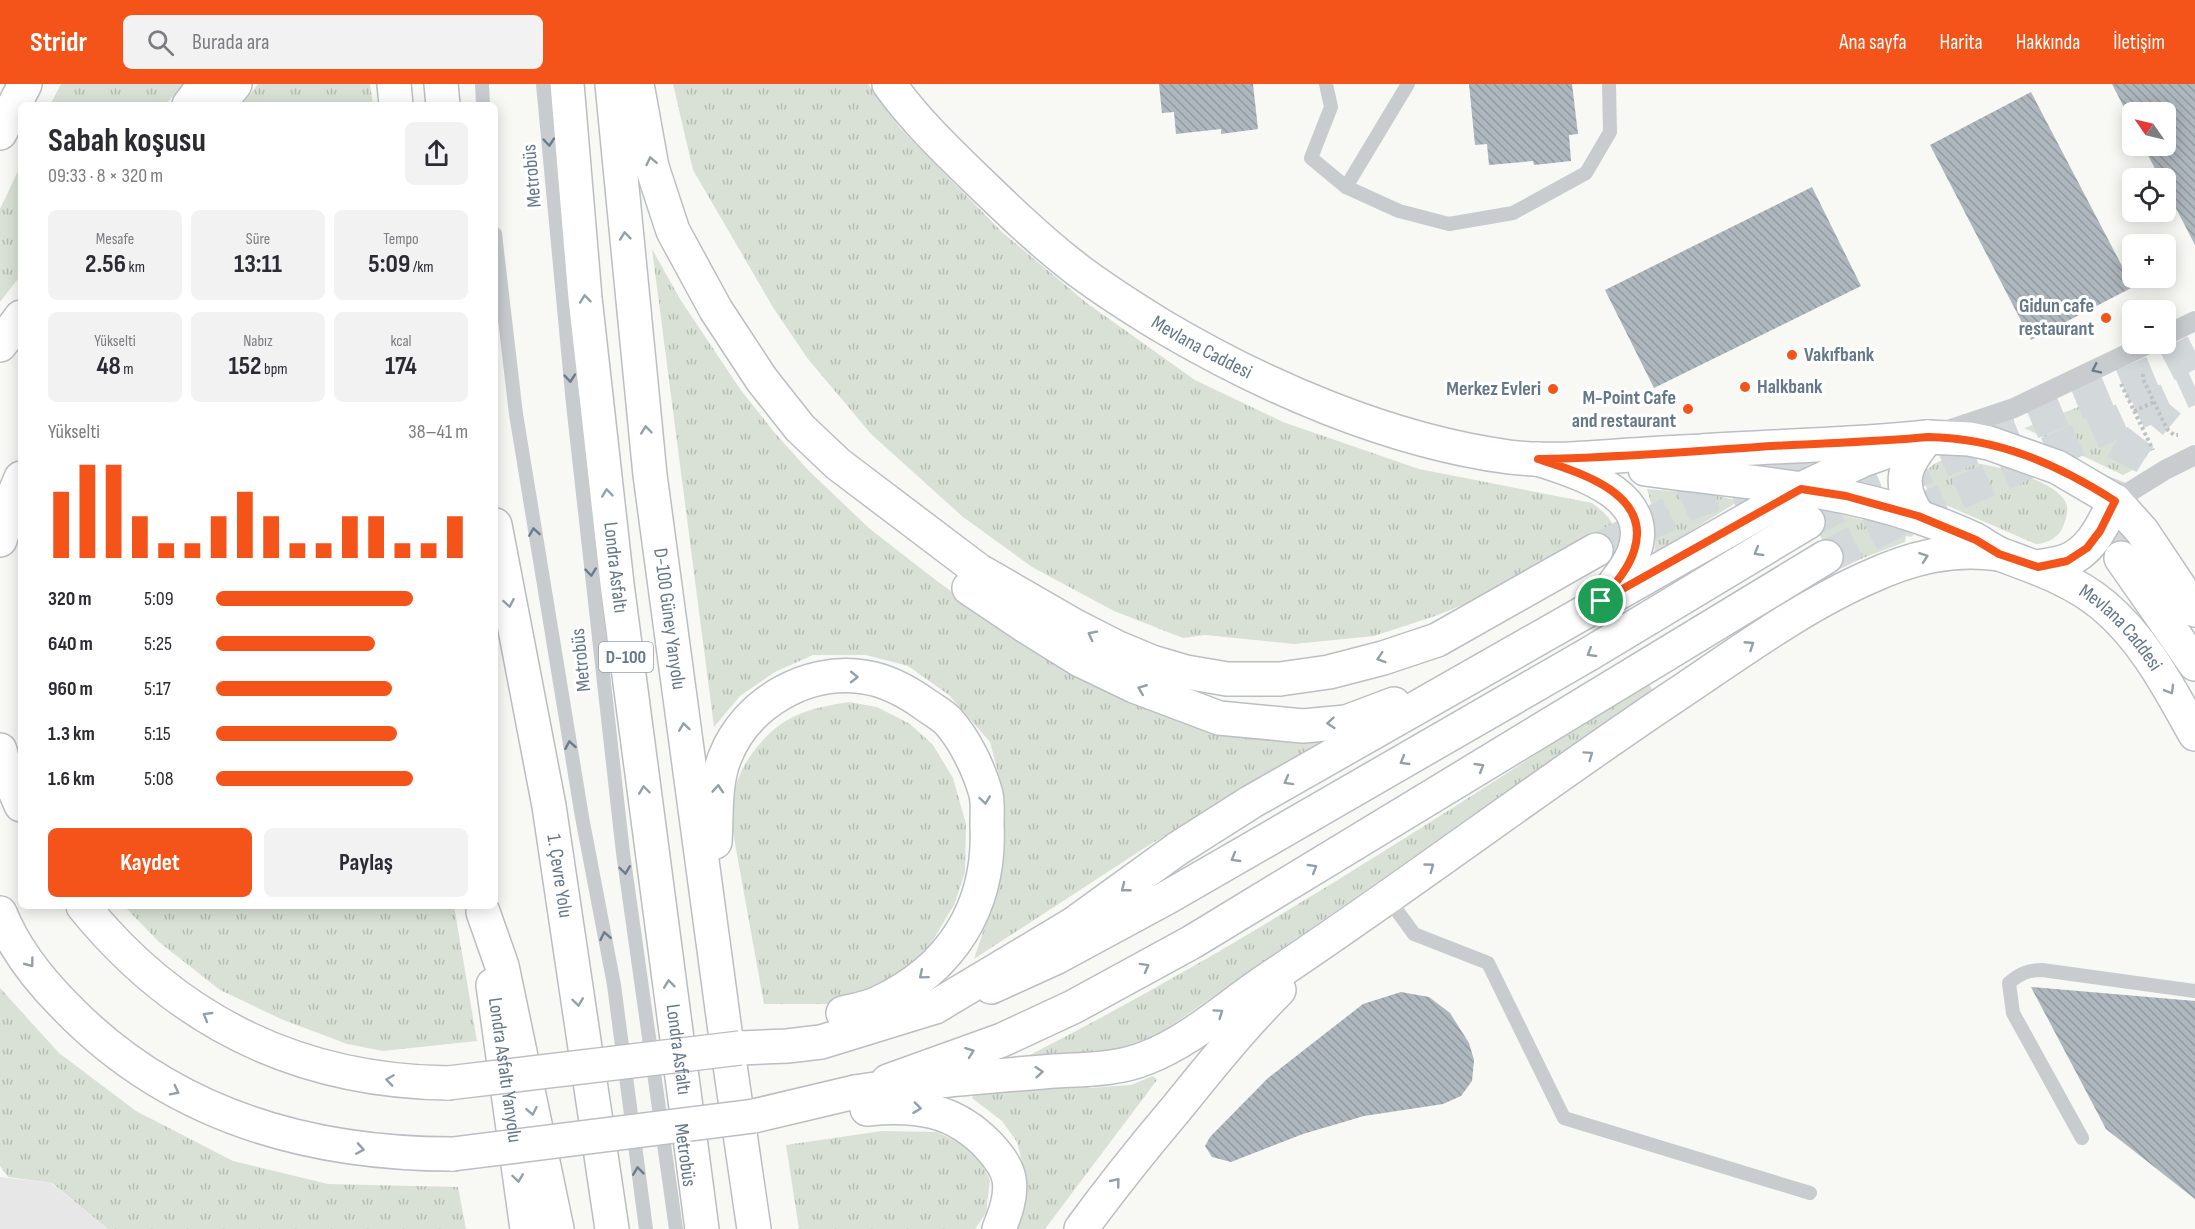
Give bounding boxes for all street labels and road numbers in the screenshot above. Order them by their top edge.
street label: Metrobüs [517,143,547,209]
street label: Mevlana Caddesi [1147,310,1256,385]
street label: Londra Asfaltı [598,521,633,614]
street label: D-100 Güney Yanyolu [648,547,691,691]
street label: Mevlana Caddesi [2074,579,2167,675]
street label: Metrobüs [566,627,596,693]
road number: D-100 [599,642,653,672]
street label: 1. Çevre Yolu [541,833,578,919]
street label: Londra Asfaltı Yanyolu [483,996,527,1144]
street label: Londra Asfaltı [660,1003,696,1096]
street label: Metrobüs [669,1122,701,1188]

